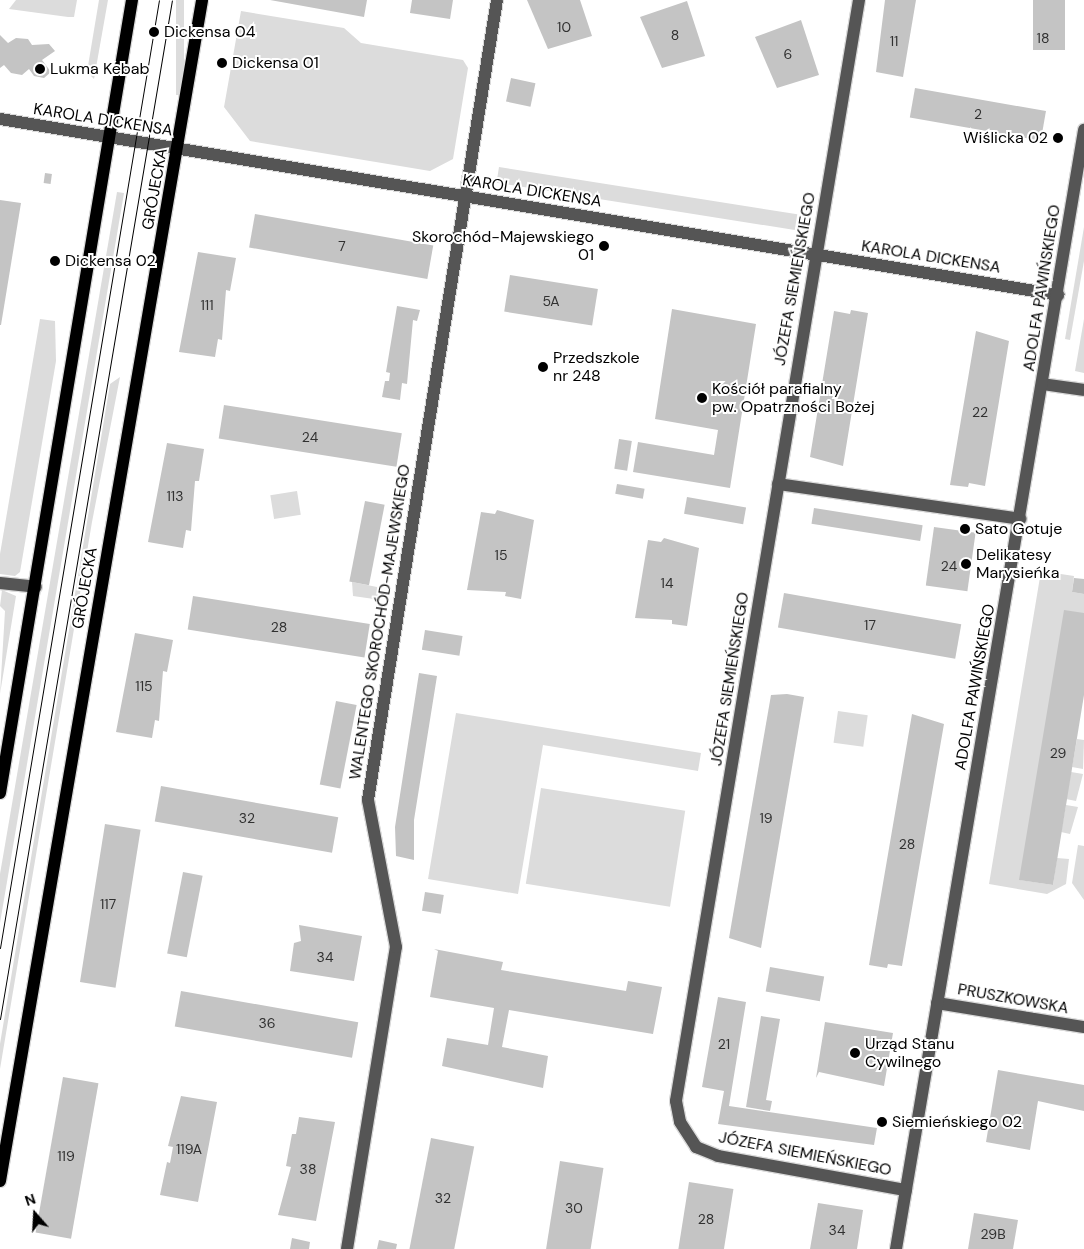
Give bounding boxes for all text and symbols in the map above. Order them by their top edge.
house number: 10 [557,19,571,35]
place label: Dickensa 04 [164,22,255,42]
marker: Dickensa 04 [148,26,160,38]
house number: 8 [671,27,679,43]
house number: 18 [1037,30,1049,46]
house number: 11 [890,33,898,49]
house number: 6 [784,46,792,62]
place label: Dickensa 01 [232,53,319,73]
marker: Dickensa 01 [216,57,228,69]
place label: Lukma Kebab [50,59,150,79]
marker: Lukma Kebab [34,63,46,75]
street label: KAROLA DICKENSA [32,100,174,140]
house number: 2 [974,106,982,122]
place label: Wiślicka 02 [963,128,1048,148]
marker: Wiślicka 02 [1052,132,1064,144]
street label: GRÓJECKA [138,147,172,231]
street label: KAROLA DICKENSA [461,171,603,211]
street label: JÓZEFA SIEMIEŃSKIEGO [770,191,820,367]
street label: ADOLFA PAWIŃSKIEGO [1019,203,1065,373]
place label: Skorochód-Majewskiego 01 [412,227,594,265]
street label: KAROLA DICKENSA [860,237,1002,277]
house number: 7 [338,238,346,254]
marker: Skorochód-Majewskiego 01 [598,240,610,252]
place label: Dickensa 02 [65,251,156,271]
marker: Dickensa 02 [49,255,61,267]
house number: 5A [542,293,560,309]
house number: 111 [200,297,214,313]
place label: Przedszkole nr 248 [553,348,640,386]
marker: Przedszkole nr 248 [537,361,549,373]
place label: Kościół parafialny pw. Opatrzności Bożej [712,379,875,417]
marker: Kościół parafialny pw. Opatrzności Bożej [696,392,708,404]
house number: 22 [972,404,988,420]
house number: 24 [302,429,318,445]
street label: WALENTEGO SKOROCHÓD-MAJEWSKIEGO [346,463,414,781]
house number: 113 [166,488,184,504]
place label: Sato Gotuje [975,519,1062,539]
marker: Sato Gotuje [959,523,971,535]
place label: Delikatesy Marysieńka [976,545,1059,583]
street label: GRÓJECKA [68,546,102,630]
house number: 15 [495,547,507,563]
house number: 24 [941,558,957,574]
marker: Delikatesy Marysieńka [960,558,972,570]
house number: 14 [661,575,673,591]
street label: JÓZEFA SIEMIEŃSKIEGO [707,591,753,767]
street label: ADOLFA PAWIŃSKIEGO [951,602,999,772]
house number: 17 [864,617,876,633]
house number: 28 [271,619,287,635]
house number: 115 [135,678,153,694]
house number: 29 [1050,745,1066,761]
house number: 32 [239,810,255,826]
house number: 19 [759,810,773,826]
house number: 28 [899,836,915,852]
house number: 117 [100,896,116,912]
house number: 34 [317,949,333,965]
street label: PRUSZKOWSKA [956,980,1070,1018]
house number: 36 [258,1015,276,1031]
place label: Urząd Stanu Cywilnego [865,1034,954,1072]
house number: 21 [718,1036,730,1052]
marker: Urząd Stanu Cywilnego [849,1047,861,1059]
place label: Siemieńskiego 02 [892,1112,1022,1132]
marker: Siemieńskiego 02 [876,1116,888,1128]
street label: JÓZEFA SIEMIEŃSKIEGO [717,1128,893,1180]
house number: 119A [176,1141,202,1157]
house number: 119 [57,1148,75,1164]
house number: 38 [300,1161,316,1177]
north arrow [10,1189,60,1239]
text: N [22,1190,38,1210]
house number: 32 [435,1190,451,1206]
house number: 30 [565,1200,583,1216]
house number: 28 [698,1211,714,1227]
house number: 34 [829,1222,845,1238]
house number: 29B [980,1226,1006,1242]

